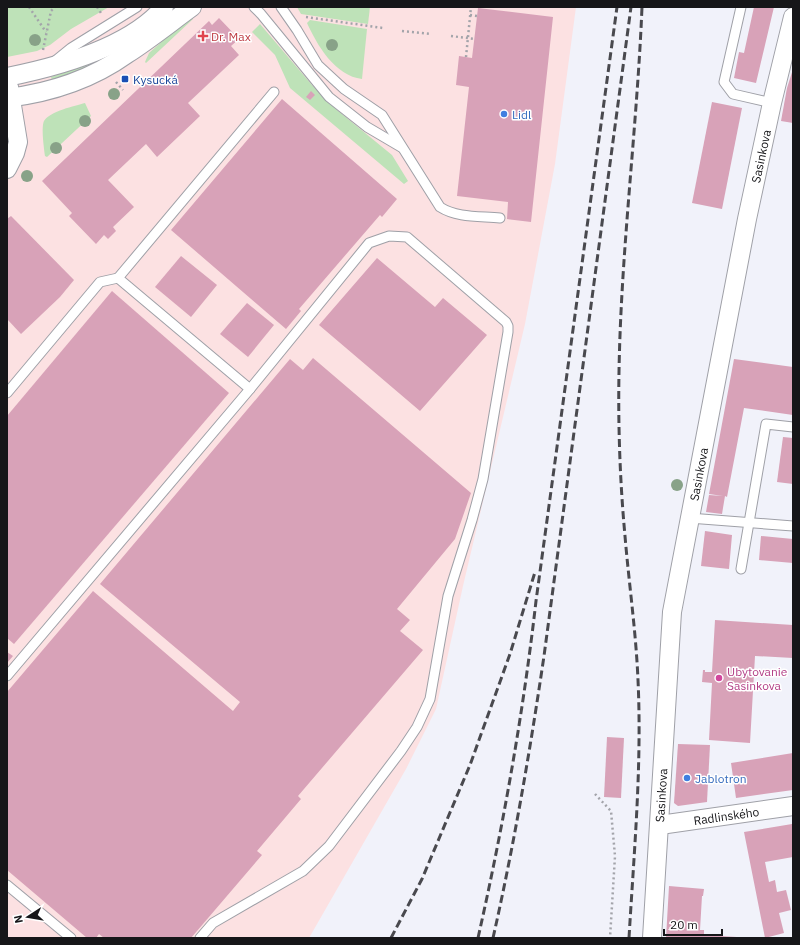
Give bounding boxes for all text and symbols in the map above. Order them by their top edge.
place label: Dr. Max [211,29,251,44]
marker: Dr. Max [198,31,208,41]
place label: Kysucká [133,72,178,87]
marker: Kysucká [120,74,130,84]
place label: Lidl [512,107,531,122]
marker: Lidl [499,109,509,119]
street label: Sasinkova [748,128,774,184]
street label: Sasinkova [686,446,711,502]
place label: Ubytovanie Sasinkova [727,664,788,693]
marker: Ubytovanie Sasinkova [714,673,724,683]
street label: Sasinkova [652,767,670,823]
place label: Jablotron [695,771,747,786]
marker: Jablotron [682,773,692,783]
street label: Radlinského [692,803,760,828]
north arrow [8,897,48,937]
scale bar [664,911,722,937]
text: N [11,914,26,924]
text: 20 m [670,917,698,932]

